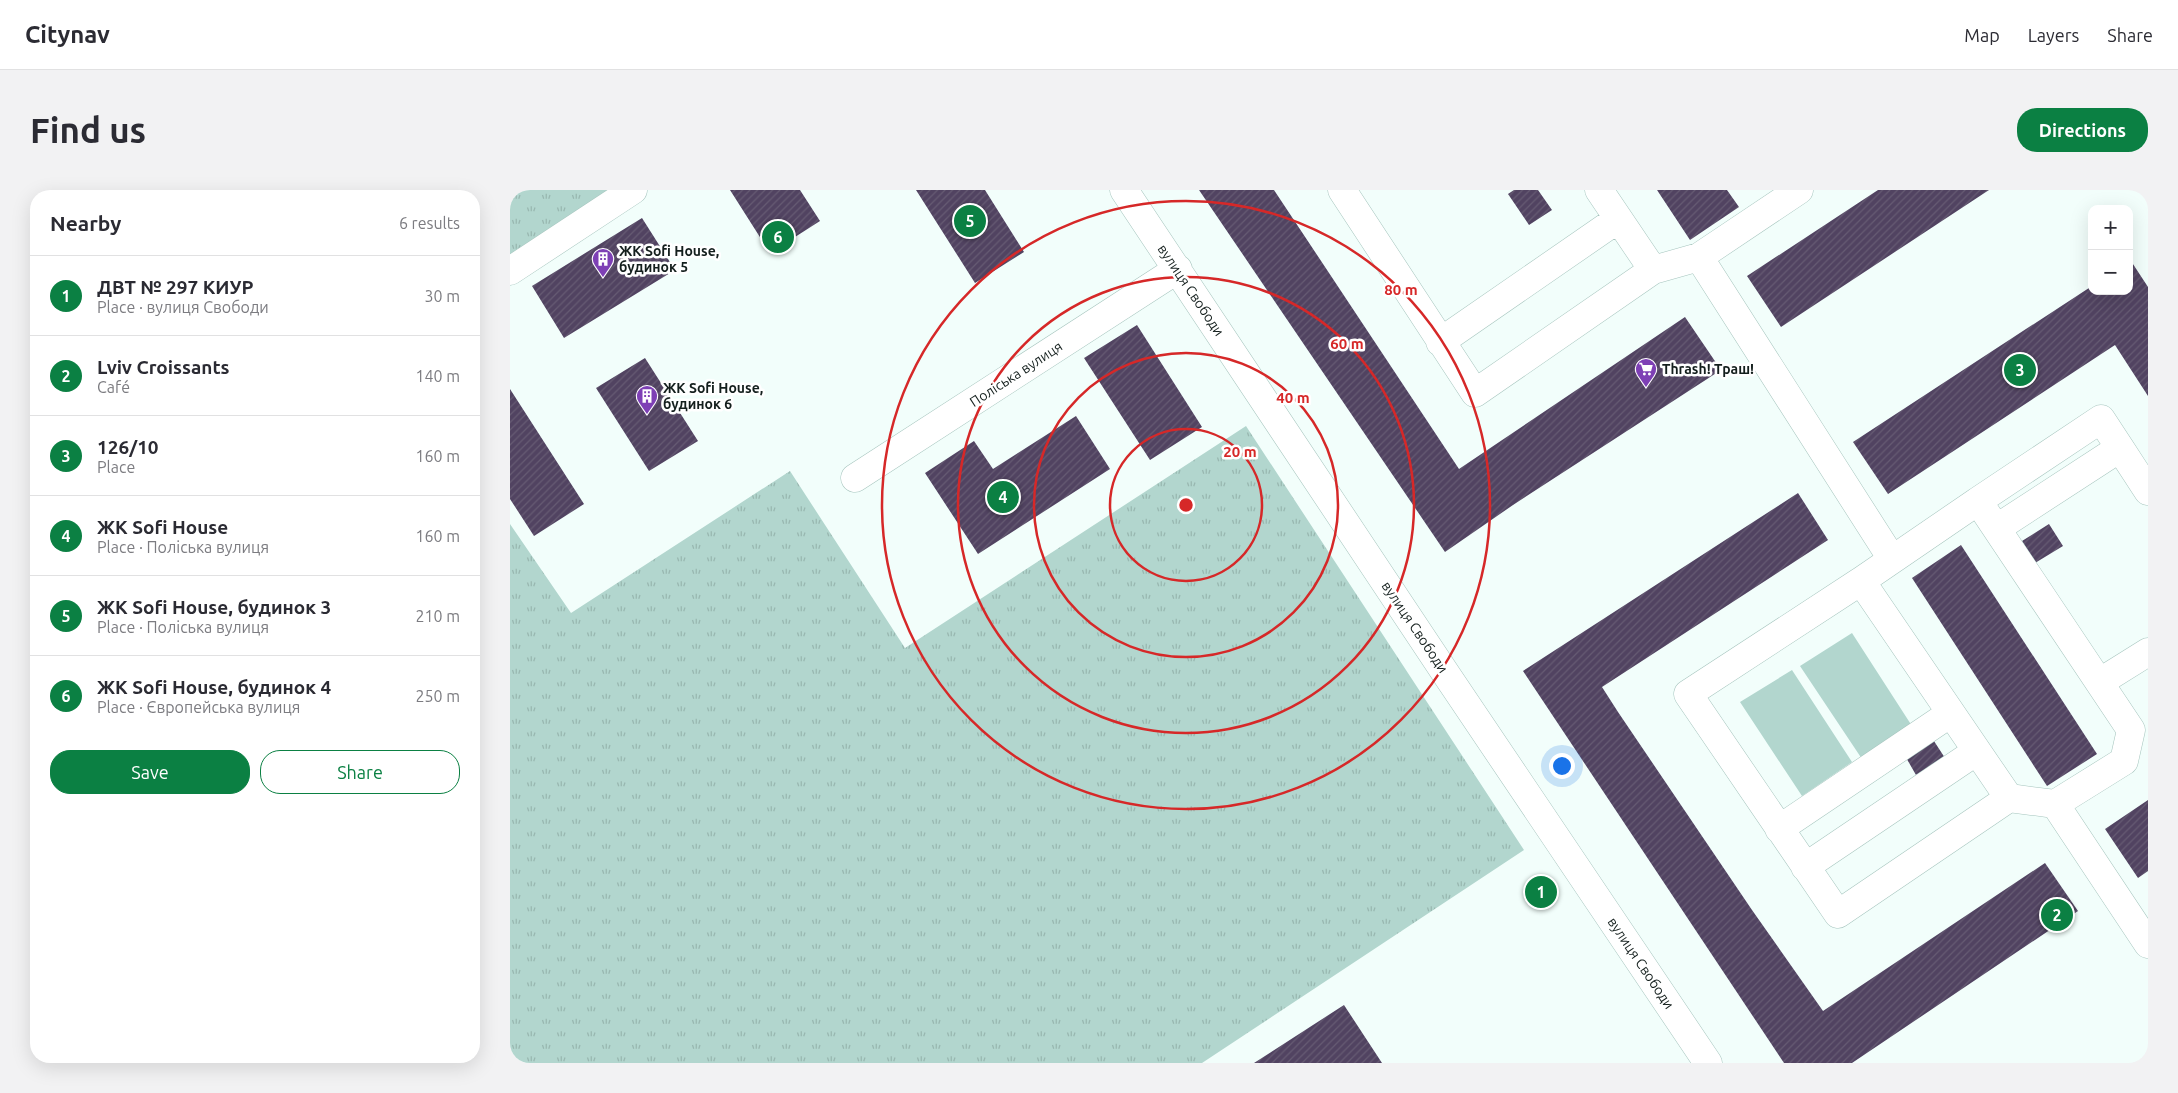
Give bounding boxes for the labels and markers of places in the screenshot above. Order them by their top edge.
pin: 5 [954,202,986,240]
pin: 6 [762,218,794,256]
place label: ЖК Sofi House, будинок 5 [619,243,719,275]
building icon: ЖК Sofi House, будинок 5 [591,247,615,278]
pin: 3 [2004,351,2036,389]
supermarket icon: Thrash! Траш! [1634,357,1658,388]
place label: Thrash! Траш! [1662,361,1754,377]
place label: ЖК Sofi House, будинок 6 [663,380,763,412]
building icon: ЖК Sofi House, будинок 6 [635,384,659,415]
pin: 4 [987,478,1019,516]
centre of rings [1177,496,1195,514]
pin: 1 [1525,873,1557,911]
pin: 2 [2041,896,2073,934]

